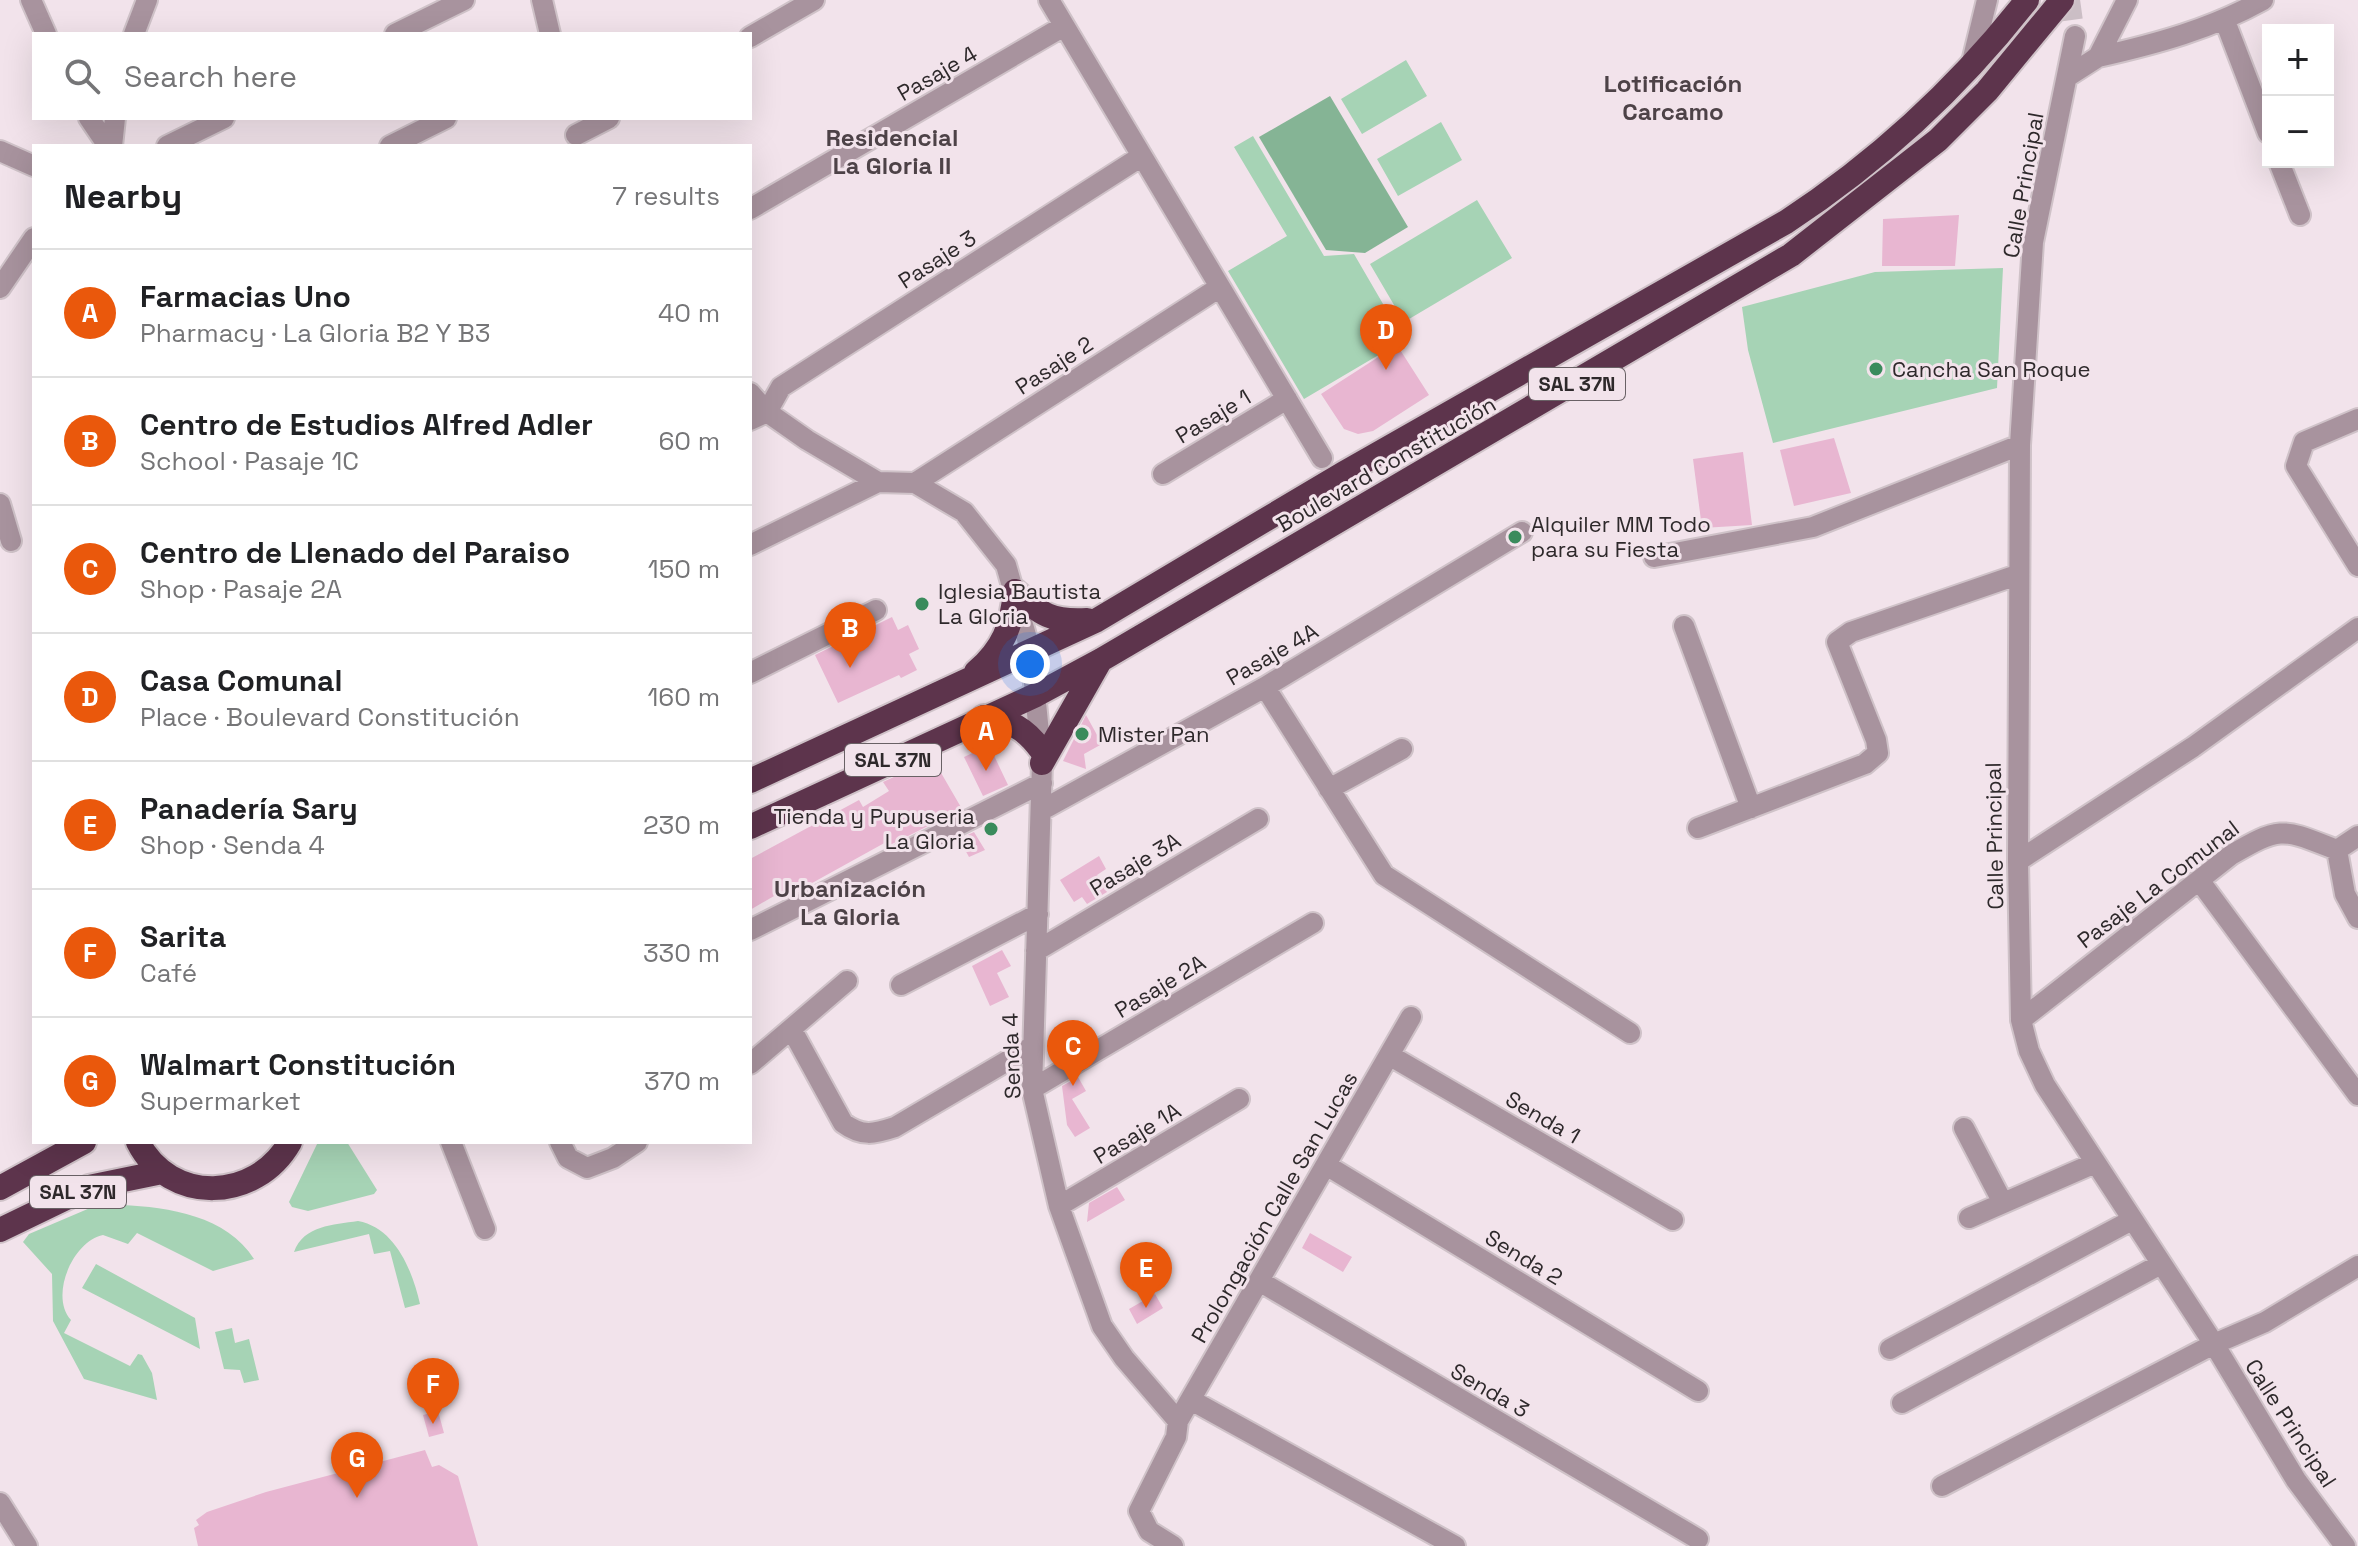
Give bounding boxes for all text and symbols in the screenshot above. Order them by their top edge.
map controls [2262,24,2334,168]
button: + [2262,24,2334,96]
search box [32,32,752,120]
street label: Pasaje 4 [892,39,982,107]
icon: search [60,54,104,98]
text: Search here [124,57,297,96]
district label: Lotificación Carcamo [1604,68,1742,127]
button: − [2262,96,2334,168]
street label: Calle Principal [1996,110,2050,260]
district label: Residencial La Gloria II [826,122,958,181]
text: Nearby [64,175,182,218]
text: 7 results [612,179,720,213]
street label: Pasaje 3 [893,224,981,294]
text: Farmacias Uno [140,277,351,316]
text: A [82,296,98,330]
text: 40 m [658,296,720,330]
pin: D [1360,304,1412,370]
text: Pharmacy · La Gloria B2 Y B3 [140,316,491,350]
street label: Pasaje 2 [1010,330,1098,400]
place label: Cancha San Roque [1892,355,2091,383]
marker: Cancha San Roque [1867,360,1885,378]
road number: SAL 37N [1529,368,1625,400]
street label: Pasaje 1 [1170,383,1256,449]
street label: Boulevard Constitución [1271,390,1501,538]
text: Centro de Estudios Alfred Adler [140,405,593,444]
text: B [81,424,99,458]
text: 60 m [658,424,720,458]
text: School · Pasaje 1C [140,444,359,478]
place label: Alquiler MM Todo para su Fiesta [1531,510,1711,563]
marker: Alquiler MM Todo para su Fiesta [1506,528,1524,546]
text: Centro de Llenado del Paraiso [140,533,570,572]
text: C [82,552,98,586]
text: 150 m [648,552,720,586]
text: Shop · Pasaje 2A [140,572,342,606]
place label: Iglesia Bautista La Gloria [938,577,1101,630]
marker: Iglesia Bautista La Gloria [913,595,931,613]
pin: B [824,602,876,668]
street label: Pasaje 4A [1221,616,1323,691]
your location [1010,644,1050,684]
text: Casa Comunal [140,661,342,700]
text: D [81,680,99,714]
text: 160 m [648,680,720,714]
text: Place · Boulevard Constitución [140,700,520,734]
pin: A [960,705,1012,771]
place label: Mister Pan [1098,720,1210,748]
marker: Mister Pan [1073,725,1091,743]
road number: SAL 37N [845,744,941,776]
street label: Calle Principal [1979,762,2009,910]
text: Panadería Sary [140,789,358,828]
place label: Tienda y Pupuseria La Gloria [774,802,975,855]
text: E [83,808,97,842]
text: 230 m [643,808,720,842]
street label: Pasaje La Comunal [2071,814,2245,954]
marker: Tienda y Pupuseria La Gloria [982,820,1000,838]
street label: Pasaje 3A [1085,826,1186,902]
text: Shop · Senda 4 [140,828,325,862]
district label: Urbanización La Gloria [774,873,926,932]
text: Sarita [140,917,226,956]
text: F [83,936,97,970]
text: 330 m [643,936,720,970]
street label: Pasaje 2A [1110,948,1211,1024]
text: Café [140,956,197,990]
street label: Senda 4 [995,1012,1026,1100]
pin: C [1047,1020,1099,1086]
text: Walmart Constitución [140,1045,456,1084]
text: G [81,1064,99,1098]
text: 370 m [644,1064,720,1098]
street label: Prolongación Calle San Lucas [1185,1066,1363,1348]
text: Supermarket [140,1084,301,1118]
street label: Senda 1 [1501,1084,1585,1150]
street label: Pasaje 1A [1088,1096,1186,1170]
road number: SAL 37N [30,1176,126,1208]
street label: Senda 2 [1480,1223,1568,1291]
pin: E [1120,1242,1172,1308]
street label: Calle Principal [2239,1354,2343,1492]
street label: Senda 3 [1446,1356,1534,1424]
pin: F [407,1358,459,1424]
pin: G [331,1432,383,1498]

